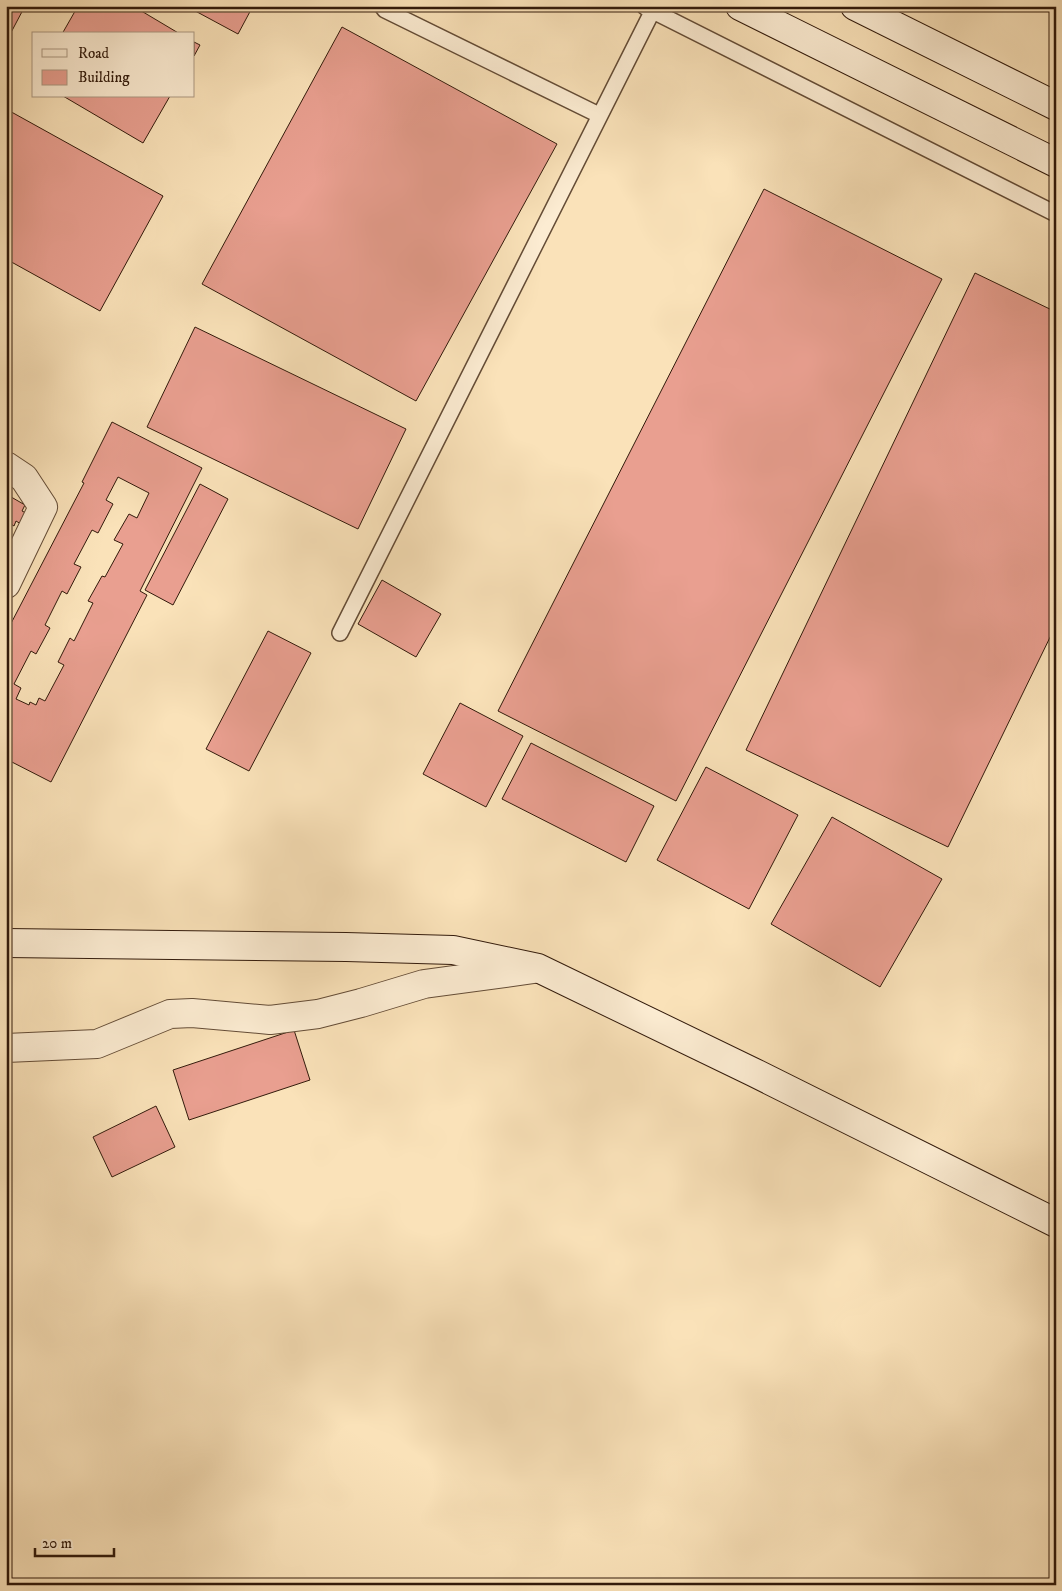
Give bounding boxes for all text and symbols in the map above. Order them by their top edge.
legend [32,32,195,98]
text: Road [78,44,110,63]
text: Building [78,68,130,87]
scale bar [35,1526,114,1558]
text: 20 m [42,1534,72,1553]

